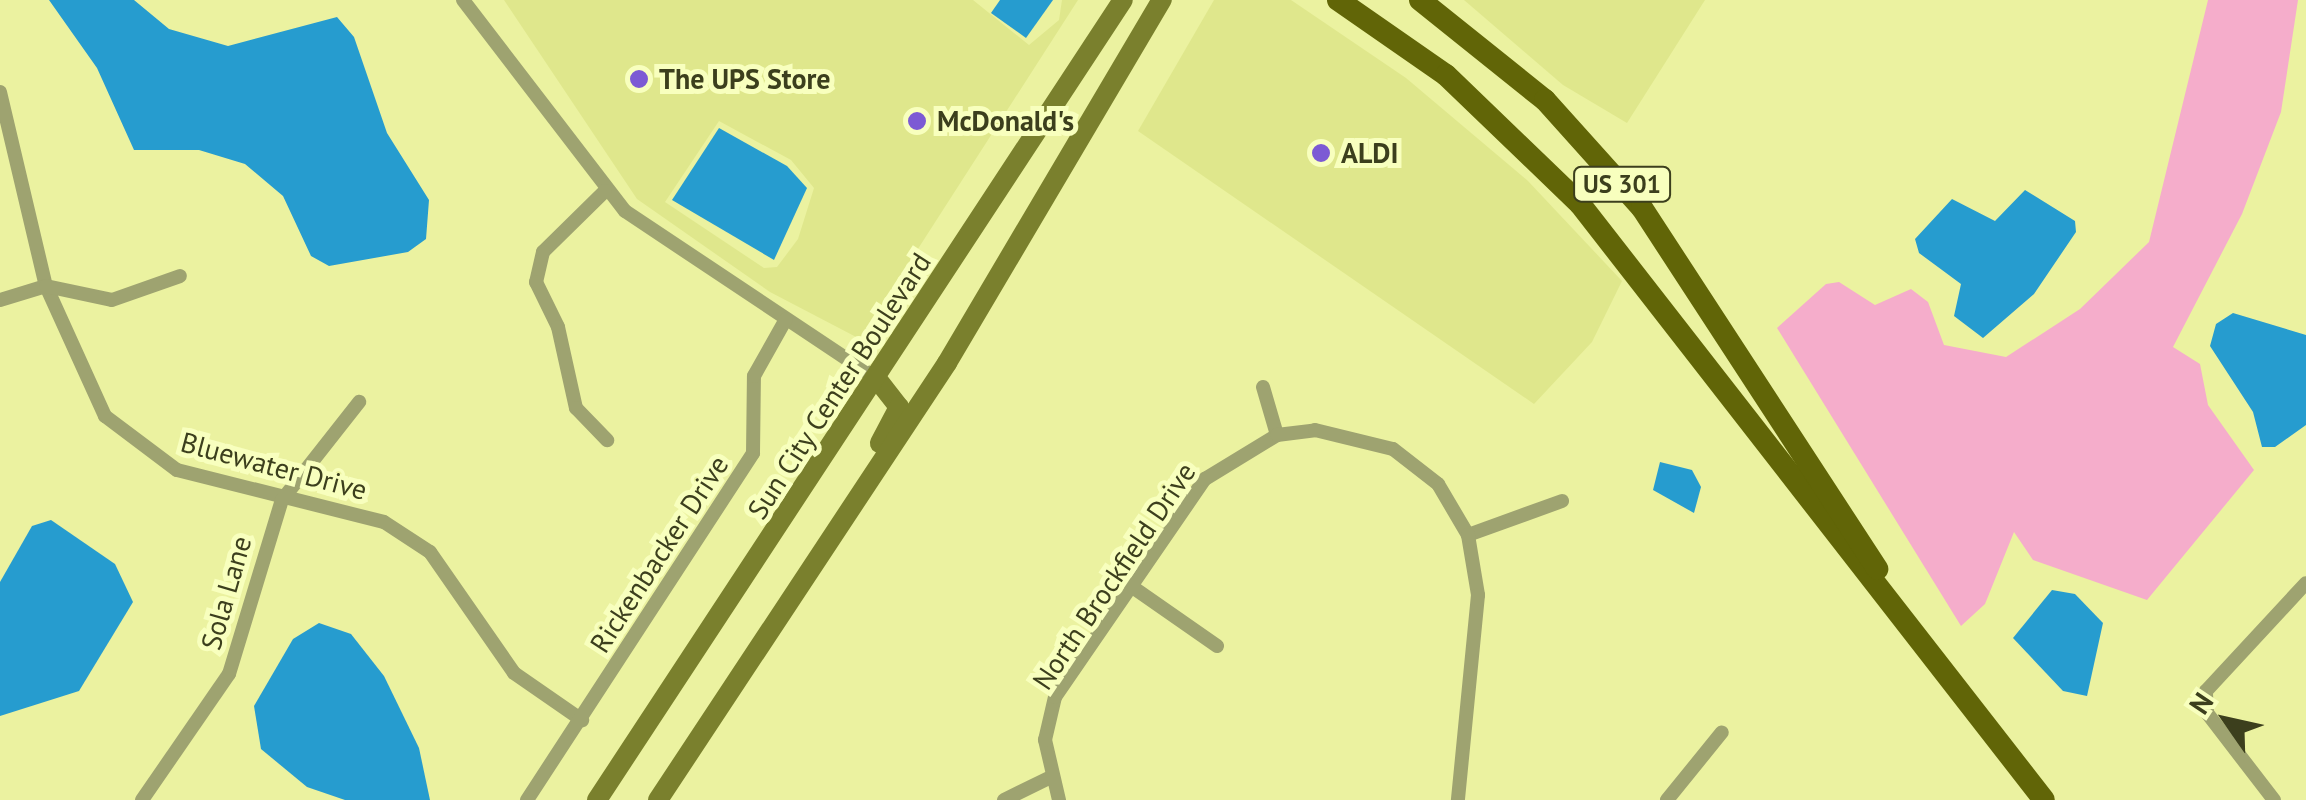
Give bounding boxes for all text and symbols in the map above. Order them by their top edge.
place label: The UPS Store [659,62,831,96]
marker: The UPS Store [628,68,650,90]
place label: McDonald's [937,104,1074,138]
marker: McDonald's [906,110,928,132]
place label: ALDI [1341,136,1398,170]
marker: ALDI [1310,142,1332,164]
road number: US 301 [1572,164,1672,204]
street label: Sun City Center Boulevard [740,246,938,526]
street label: Bluewater Drive [177,425,371,507]
street label: Rickenbacker Drive [583,449,735,659]
street label: North Brockfield Drive [1026,456,1202,696]
street label: Sola Lane [194,532,258,654]
north arrow [2176,670,2276,770]
text: N [2180,685,2221,721]

